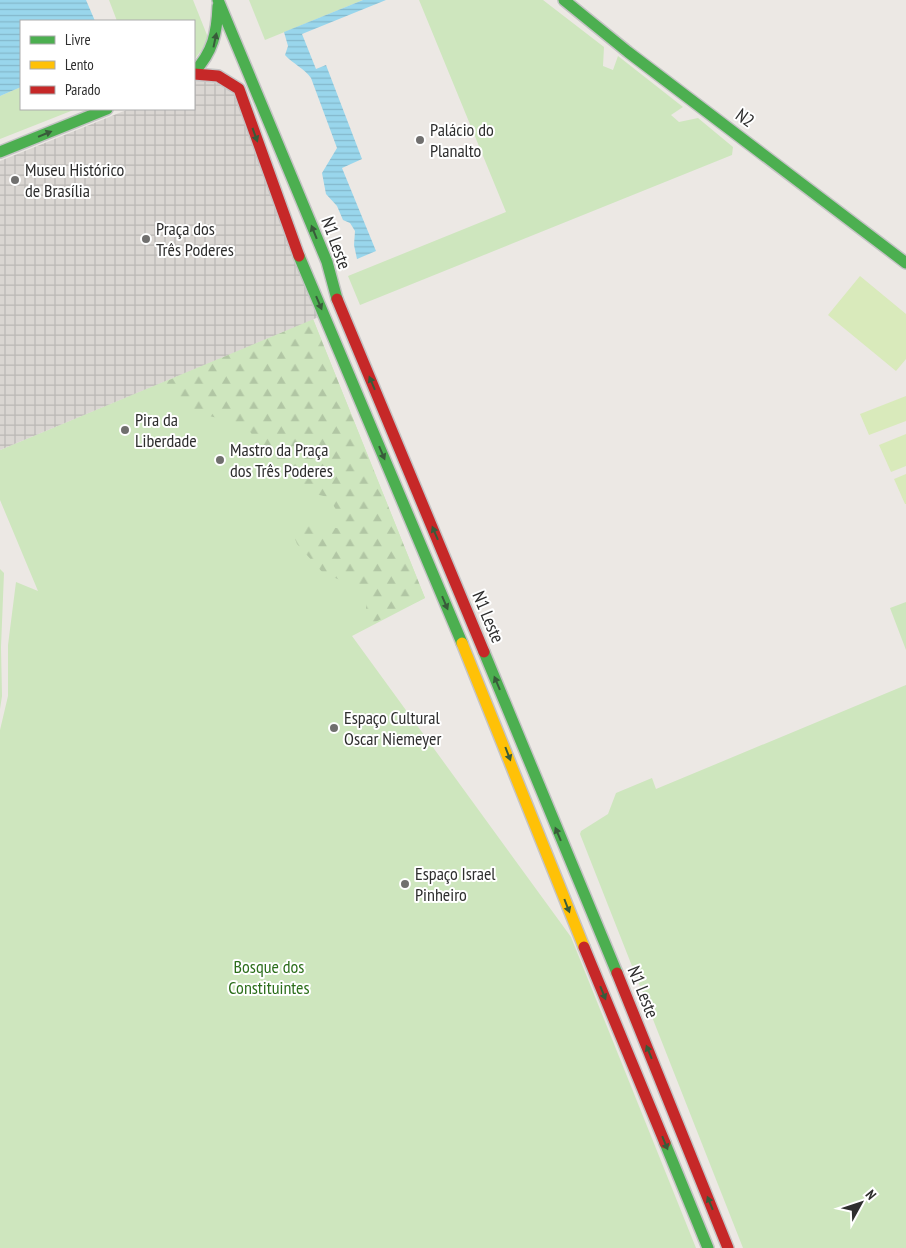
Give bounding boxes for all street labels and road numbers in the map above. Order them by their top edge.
street label: N2 [731,103,759,132]
street label: N1 Leste [316,214,357,272]
street label: N1 Leste [467,587,510,646]
street label: N1 Leste [623,962,664,1021]

